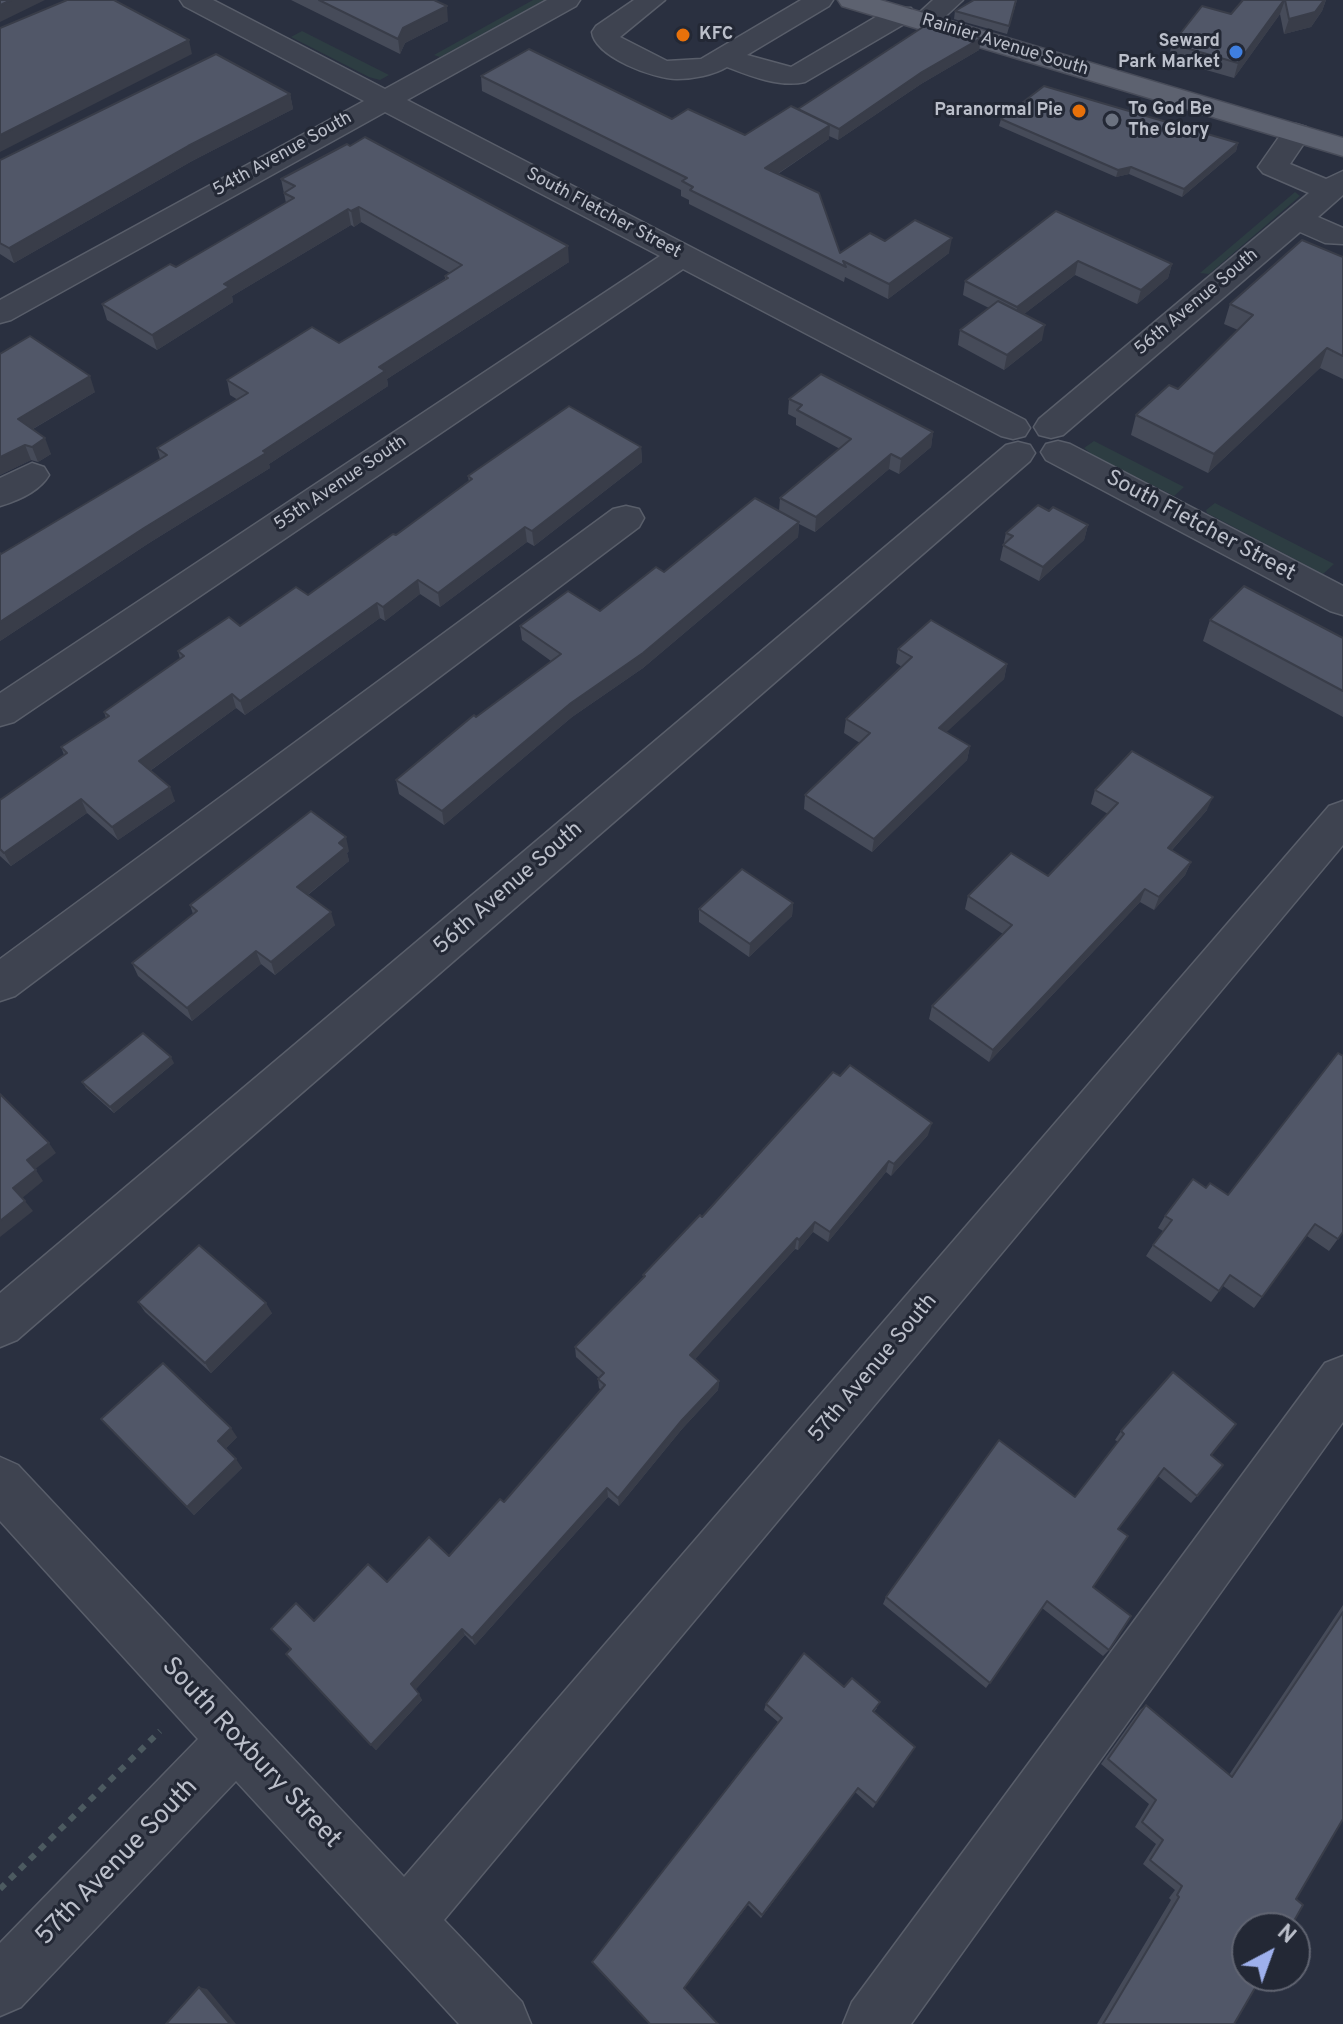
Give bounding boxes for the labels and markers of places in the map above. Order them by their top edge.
place label: KFC [699,24,733,46]
marker: KFC [674,26,692,44]
place label: Seward Park Market [1118,31,1220,74]
marker: Seward Park Market [1227,43,1245,61]
place label: To God Be The Glory [1128,99,1212,142]
place label: Paranormal Pie [934,100,1063,122]
marker: Paranormal Pie [1070,102,1088,120]
marker: To God Be The Glory [1103,111,1121,129]

